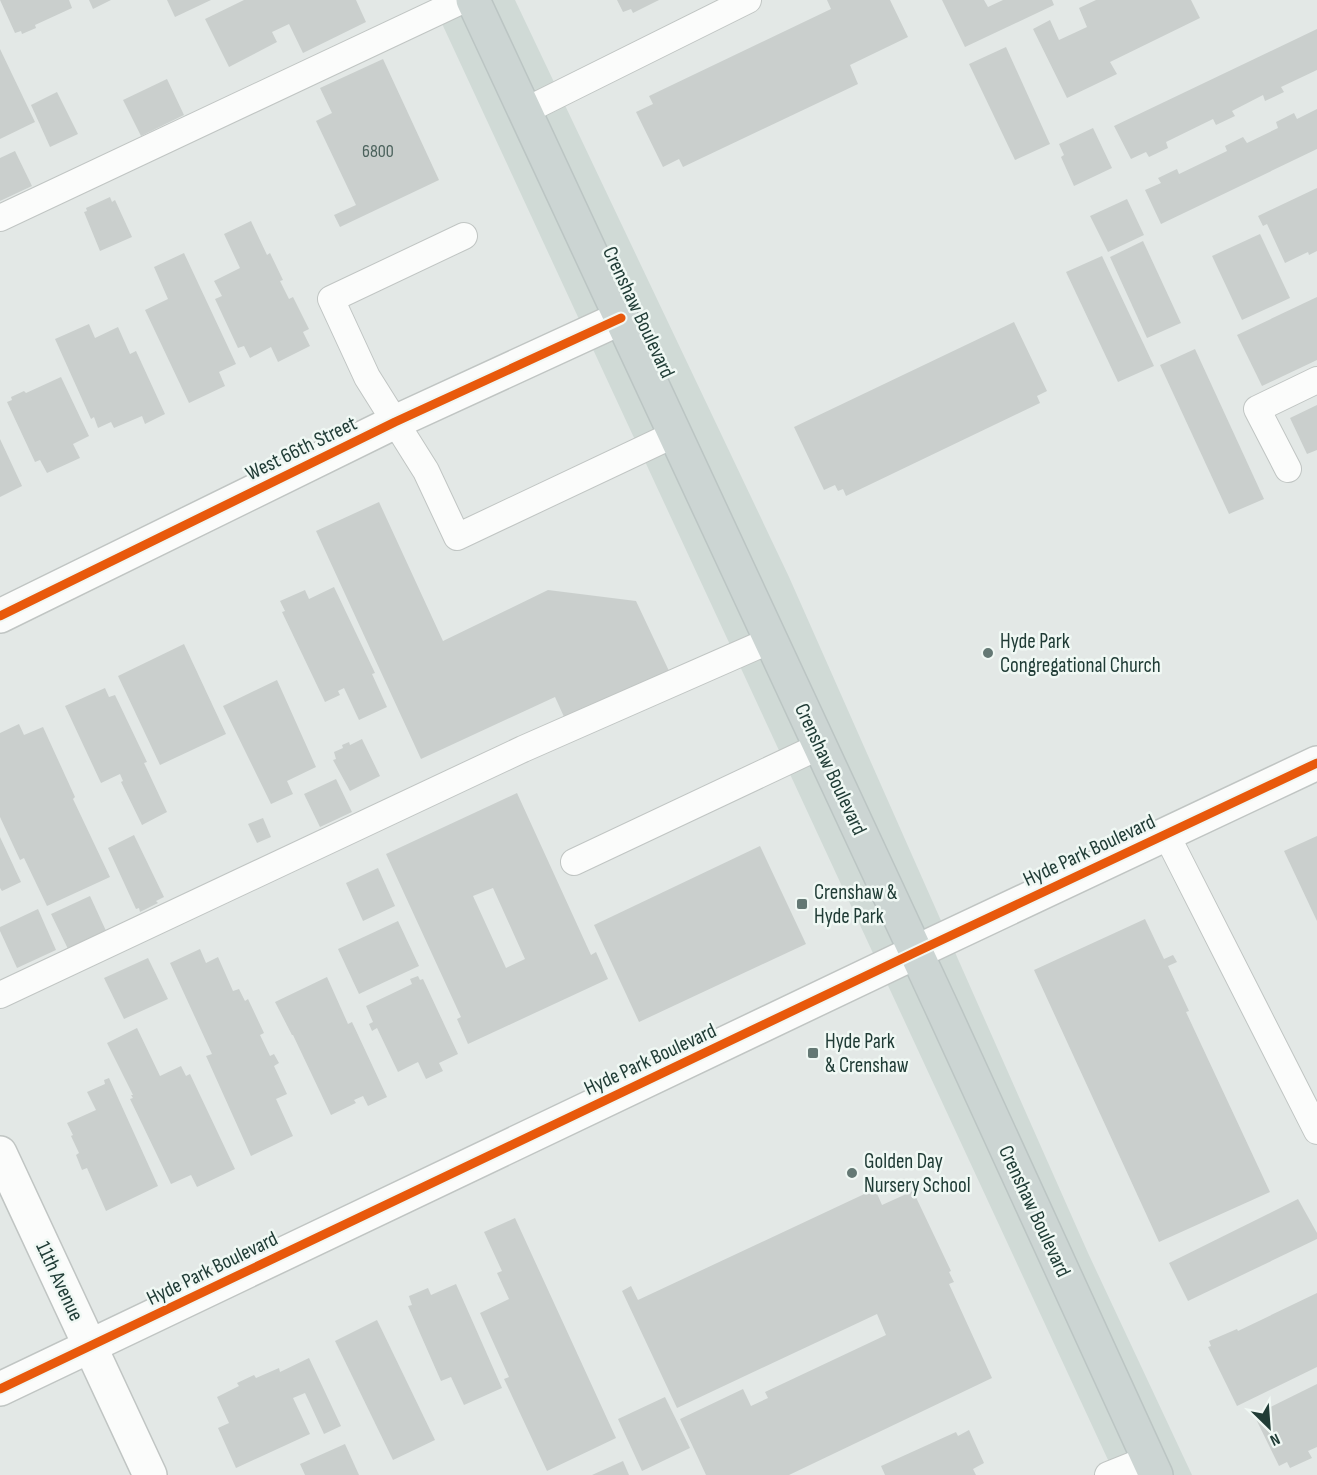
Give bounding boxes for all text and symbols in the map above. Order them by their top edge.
house number: 6800 [362,141,394,162]
street label: Crenshaw Boulevard [597,242,680,382]
street label: West 66th Street [242,411,361,486]
place label: Hyde Park Congregational Church [1000,629,1161,678]
marker: Hyde Park Congregational Church [981,646,995,660]
street label: Crenshaw Boulevard [789,699,872,839]
street label: Hyde Park Boulevard [1019,809,1159,892]
place label: Crenshaw & Hyde Park [814,880,898,929]
marker: Crenshaw & Hyde Park [795,897,809,911]
street label: Hyde Park Boulevard [580,1018,720,1101]
place label: Hyde Park & Crenshaw [825,1029,909,1078]
marker: Hyde Park & Crenshaw [806,1046,820,1060]
street label: Crenshaw Boulevard [993,1141,1076,1281]
place label: Golden Day Nursery School [864,1149,971,1198]
marker: Golden Day Nursery School [845,1166,859,1180]
street label: Hyde Park Boulevard [143,1226,282,1311]
street label: 11th Avenue [30,1238,89,1325]
north arrow [1239,1397,1299,1457]
text: N [1267,1429,1283,1450]

